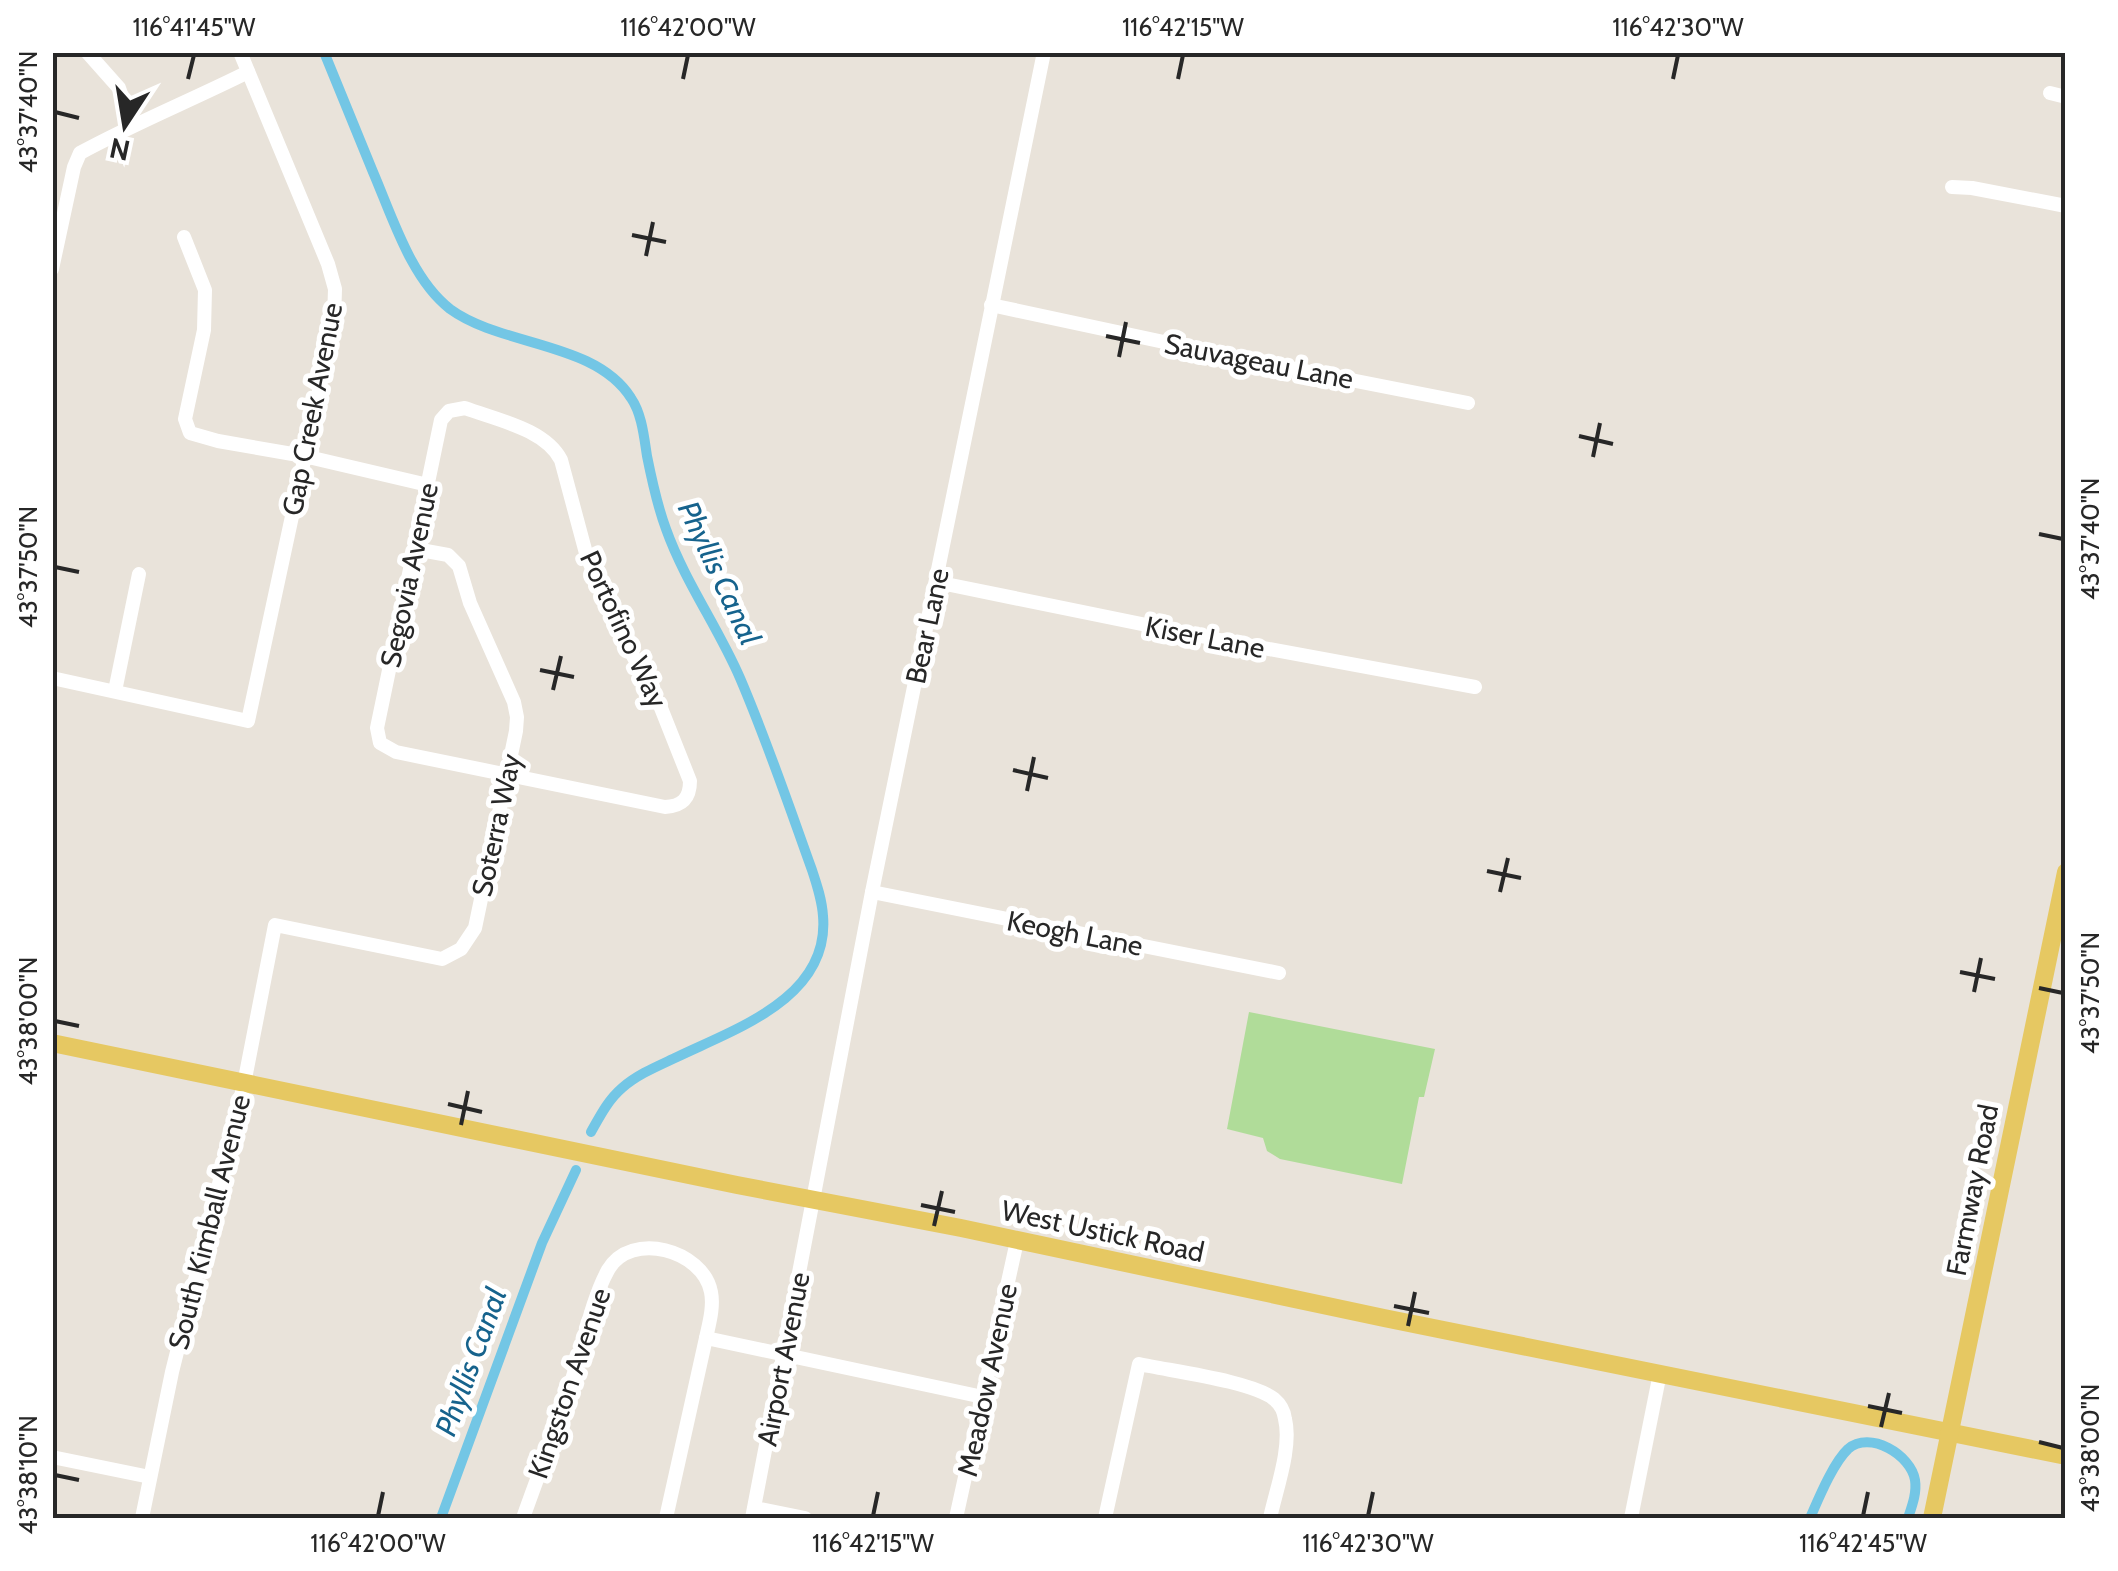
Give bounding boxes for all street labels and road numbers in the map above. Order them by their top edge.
street label: Gap Creek Avenue [275,300,349,518]
street label: Sauvageau Lane [1162,326,1356,396]
street label: Segovia Avenue [373,480,445,670]
street label: Portofino Way [573,545,675,713]
street label: Bear Lane [898,565,956,687]
street label: Kiser Lane [1142,609,1268,665]
street label: Soterra Way [464,751,528,899]
street label: Keogh Lane [1004,903,1146,963]
street label: South Kimball Avenue [161,1091,257,1353]
street label: Farmway Road [1939,1101,2005,1279]
street label: West Ustick Road [999,1193,1207,1269]
street label: Airport Avenue [749,1269,817,1449]
street label: Meadow Avenue [950,1280,1024,1480]
street label: Kingston Avenue [521,1283,617,1483]

